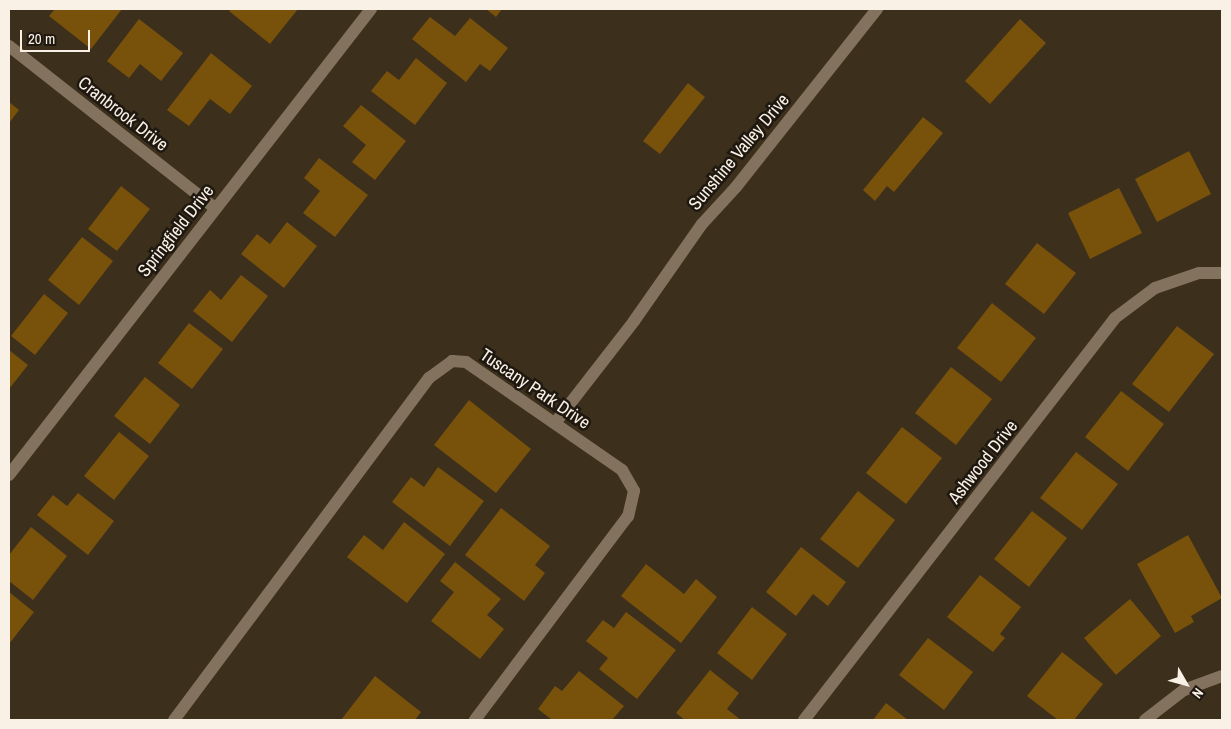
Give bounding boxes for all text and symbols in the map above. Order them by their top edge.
scale bar [22,20,92,52]
text: 20 m [28,28,55,49]
street label: Cranbrook Drive [74,72,172,156]
street label: Sunshine Valley Drive [684,90,794,214]
street label: Springfield Drive [133,181,219,281]
street label: Tuscany Park Drive [476,344,594,434]
street label: Ashwood Drive [944,416,1022,508]
north arrow [1161,659,1211,709]
text: N [1188,684,1207,702]

